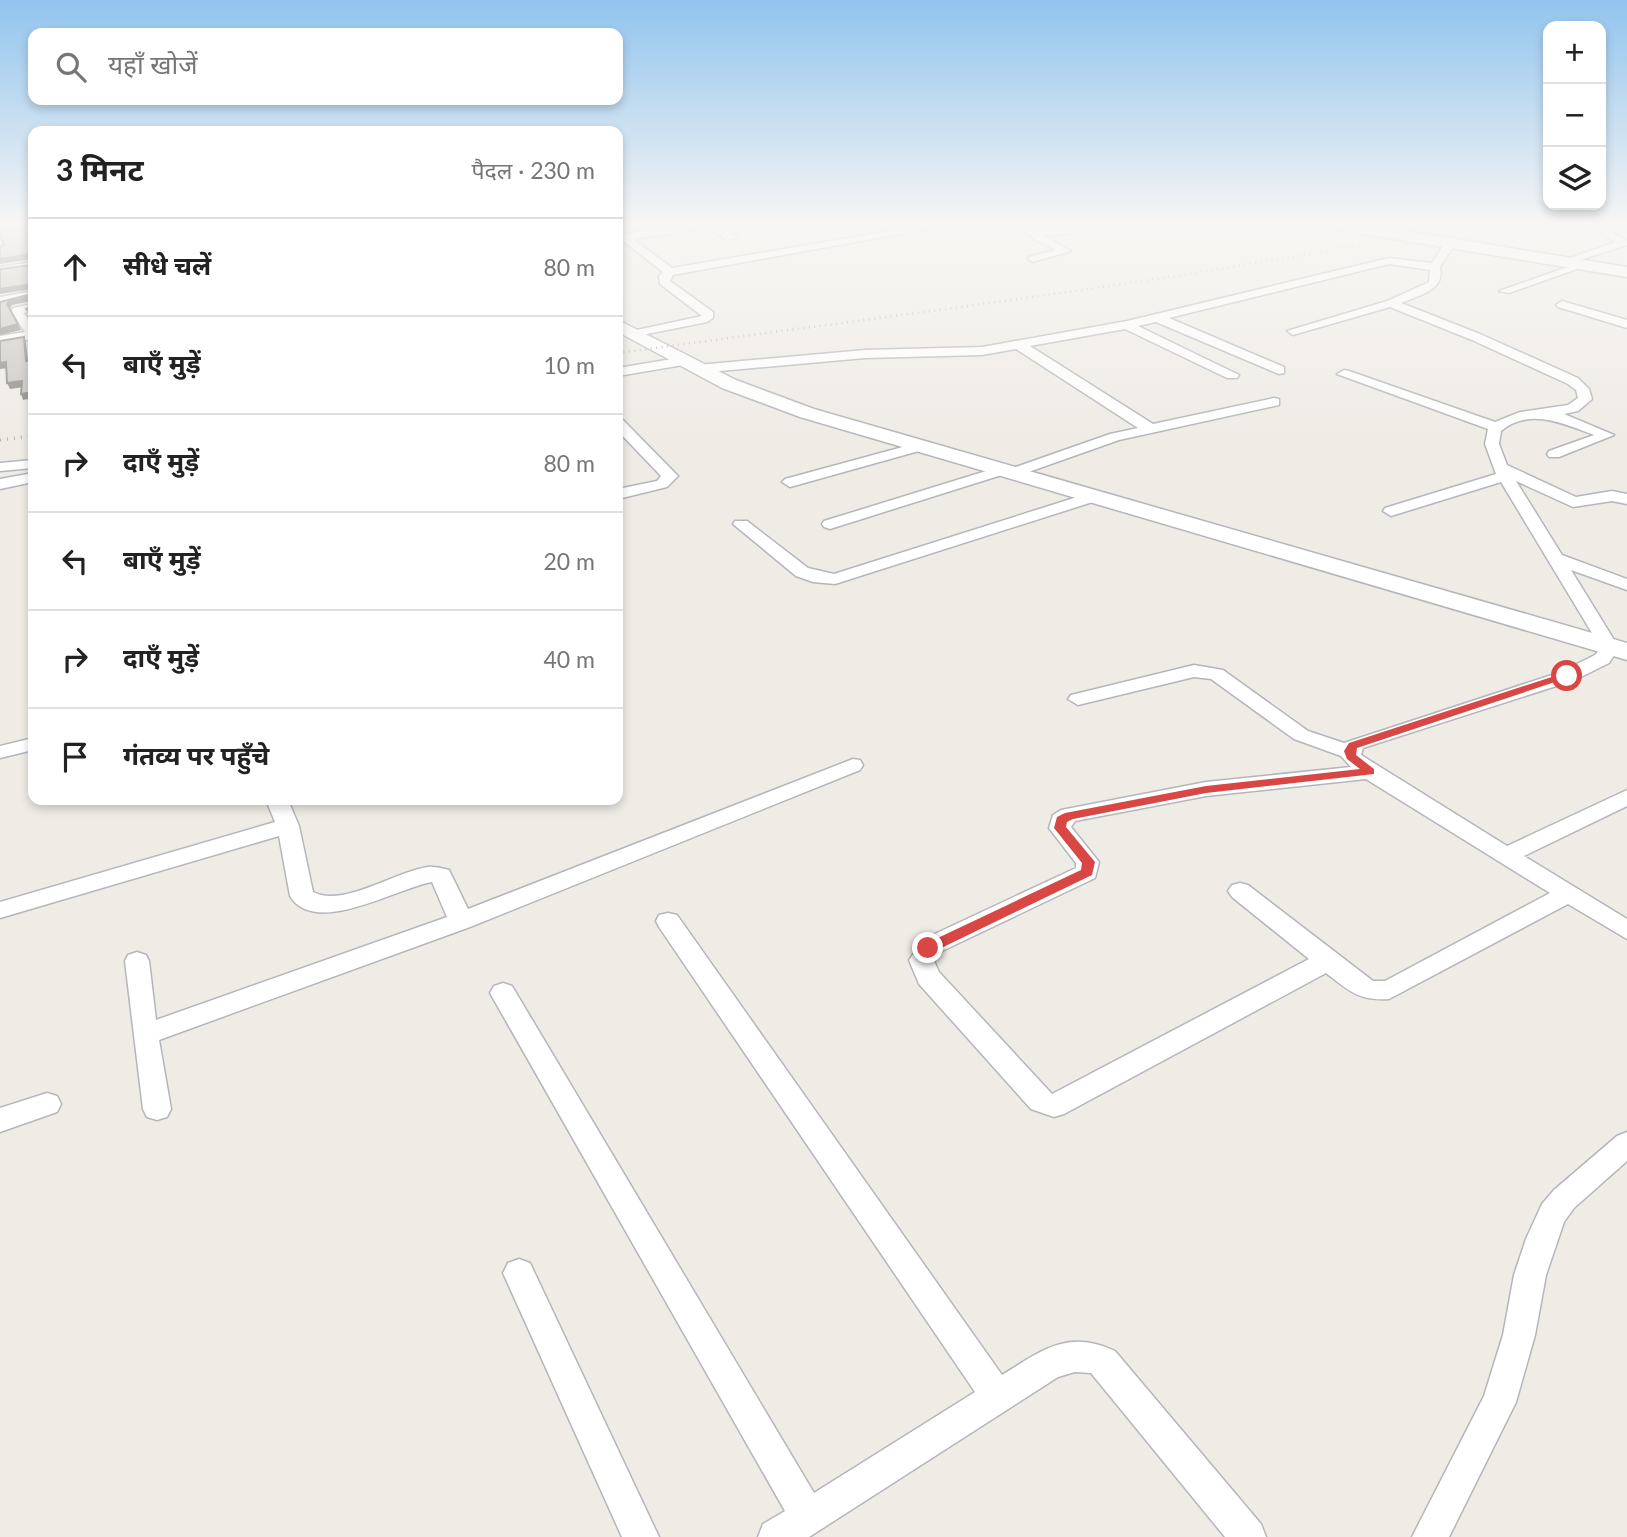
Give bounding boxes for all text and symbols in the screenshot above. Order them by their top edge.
map controls [1543,21,1606,210]
button: + [1543,21,1606,84]
search box [28,28,623,105]
icon: search [52,48,90,86]
text: यहाँ खोजें [108,48,198,80]
button: − [1543,84,1606,147]
button: layers [1543,147,1606,210]
text: 3 मिनट [56,151,144,187]
text: पैदल · 230 m [472,156,595,184]
icon: ahead [56,248,94,286]
text: सीधे चलें [123,249,211,281]
text: 80 m [544,253,595,281]
icon: left [56,346,94,384]
text: बाएँ मुड़ें [123,347,201,379]
text: 10 m [544,351,595,379]
icon: right [56,444,94,482]
text: दाएँ मुड़ें [123,445,199,477]
text: 80 m [544,449,595,477]
icon: left [56,542,94,580]
text: बाएँ मुड़ें [123,543,201,575]
text: 20 m [544,547,595,575]
icon: right [56,640,94,678]
text: दाएँ मुड़ें [123,641,199,673]
text: 40 m [544,645,595,673]
route start [1551,660,1582,691]
icon: arrive [56,738,94,776]
text: गंतव्य पर पहुँचे [123,739,269,771]
route end [912,932,943,963]

